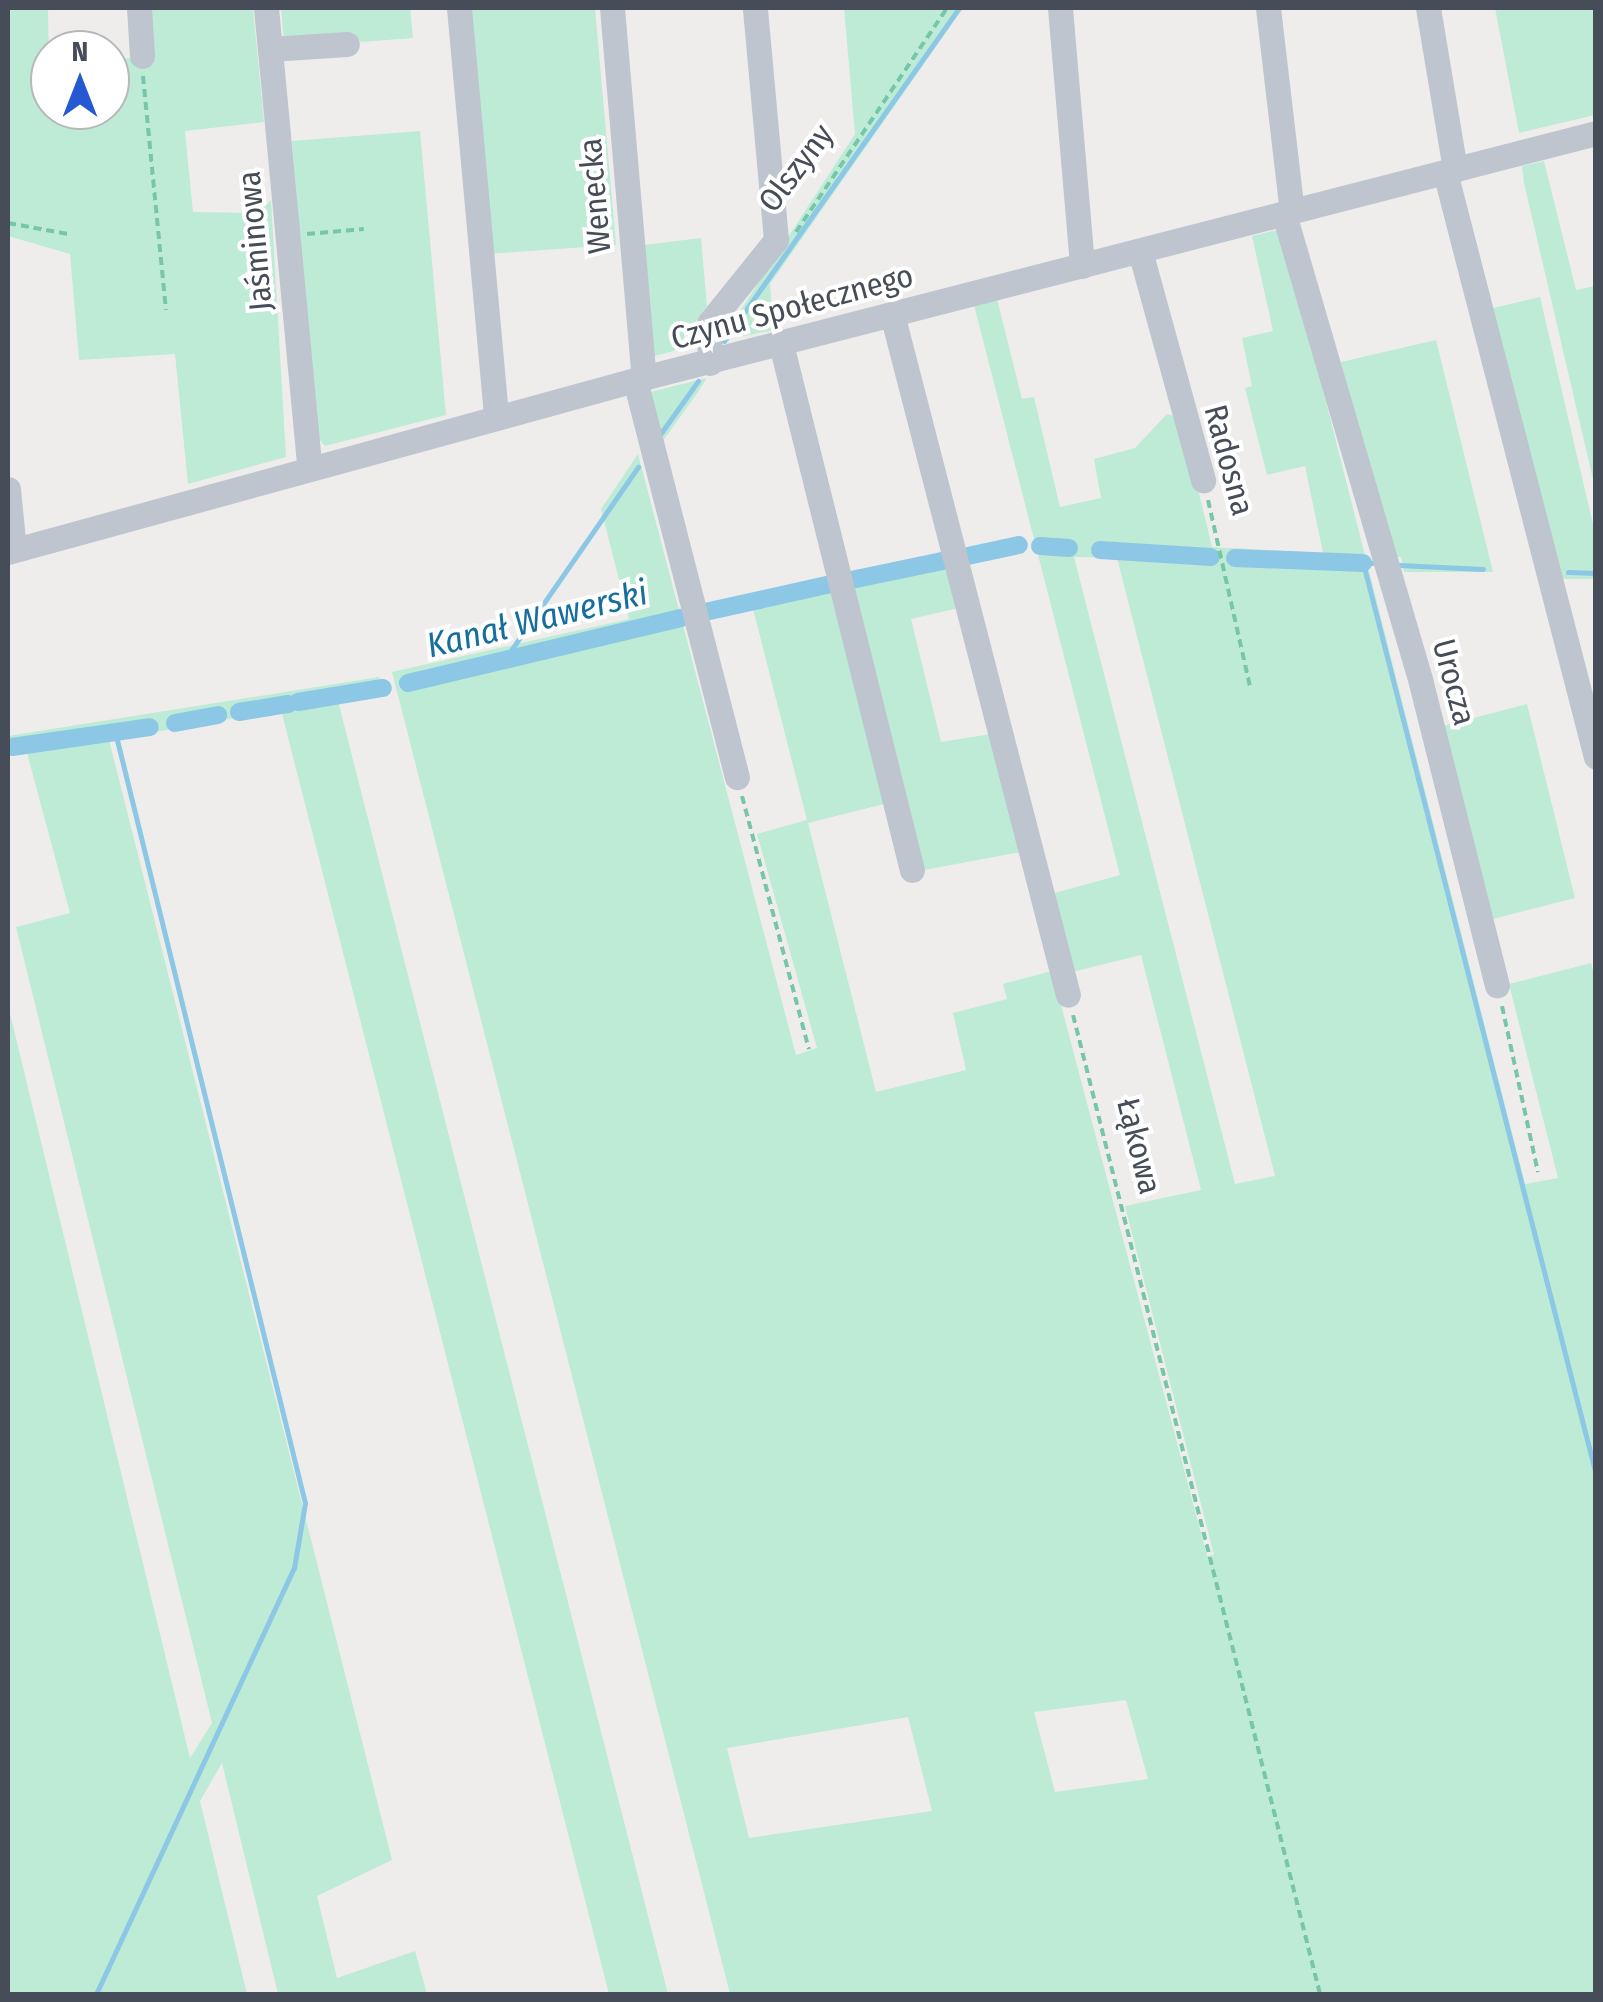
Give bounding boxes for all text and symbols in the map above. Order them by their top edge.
north arrow [30,30,130,130]
text: N [72,35,88,68]
street label: Olszyny [751,117,841,219]
street label: Wenecka [571,137,619,255]
street label: Jaśminowa [230,169,280,313]
street label: Czynu Społecznego [667,256,917,358]
street label: Radosna [1196,400,1262,520]
water label: Kanał Wawerski [422,571,652,667]
street label: Urocza [1424,635,1484,729]
street label: Łąkowa [1109,1094,1169,1198]

